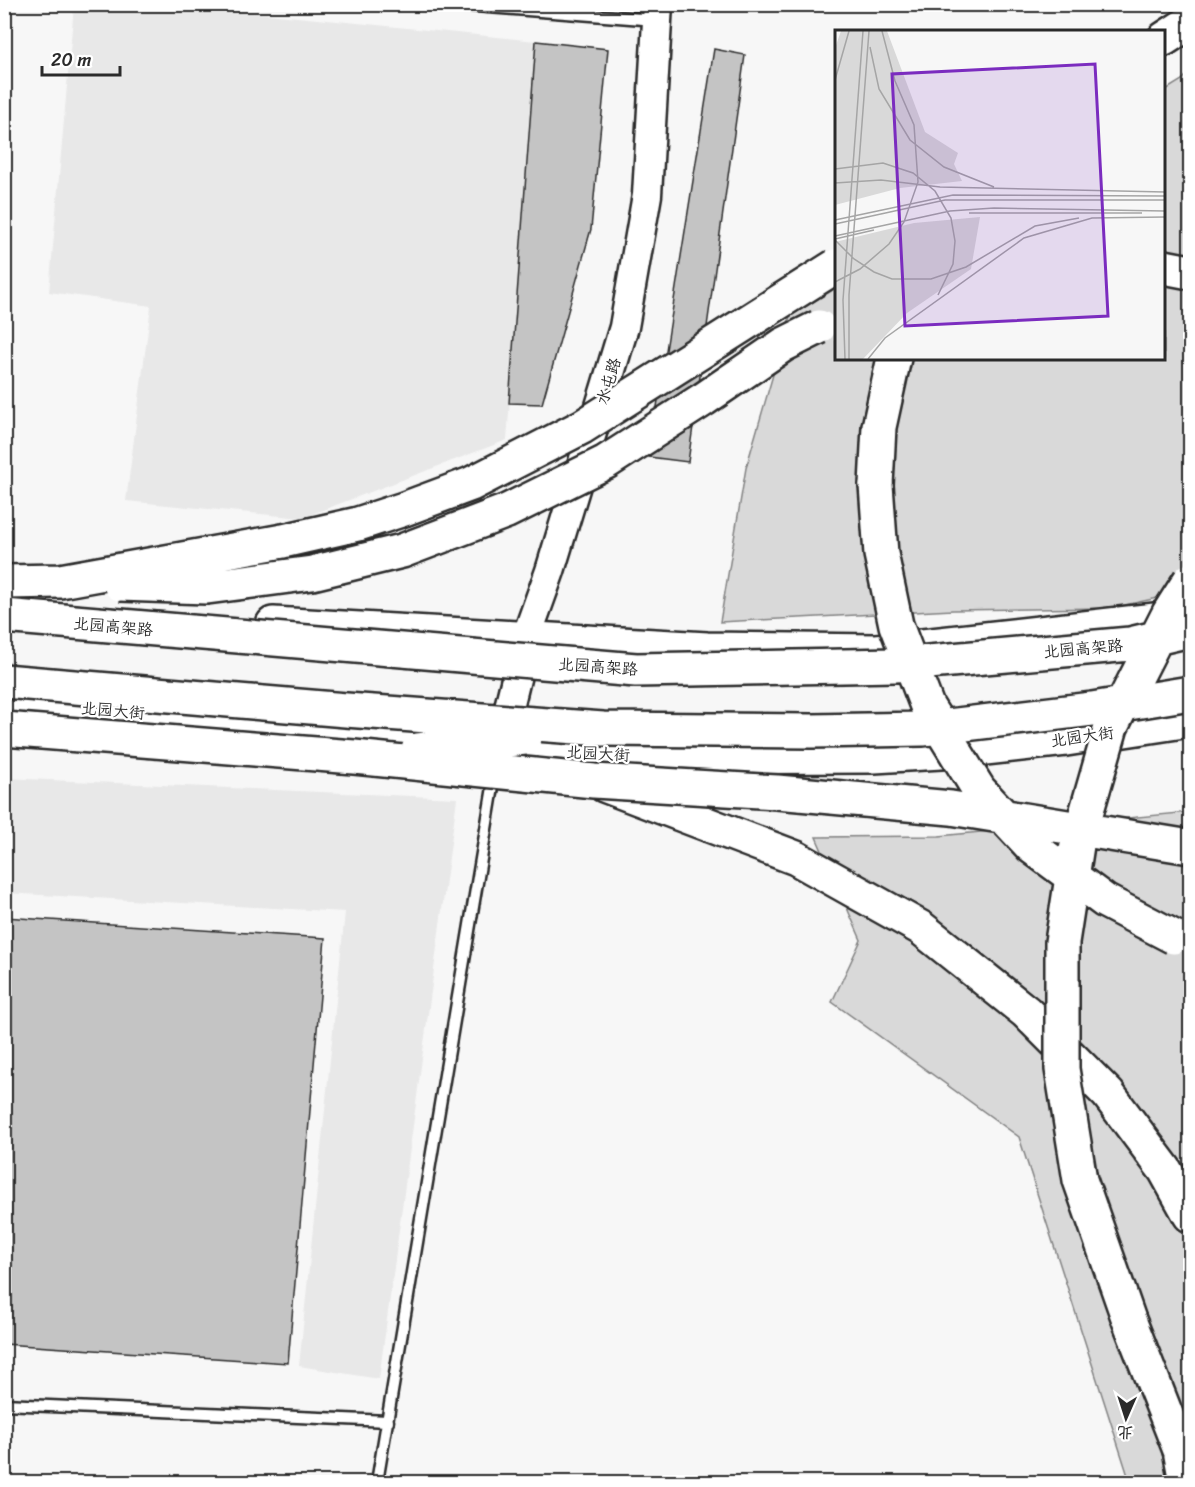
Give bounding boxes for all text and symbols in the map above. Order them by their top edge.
inset map [835,30,1165,360]
scale bar [42,39,120,77]
text: 20 m [51,44,91,76]
street label: 水屯路 [588,354,629,408]
street label: 北园高架路 [72,609,154,644]
street label: 北园高架路 [1042,631,1124,666]
street label: 北园高架路 [557,649,639,684]
street label: 北园大街 [80,693,146,728]
street label: 北园大街 [1048,718,1116,755]
street label: 北园大街 [565,737,631,770]
north arrow [1096,1388,1156,1448]
text: 北 [1116,1418,1134,1447]

